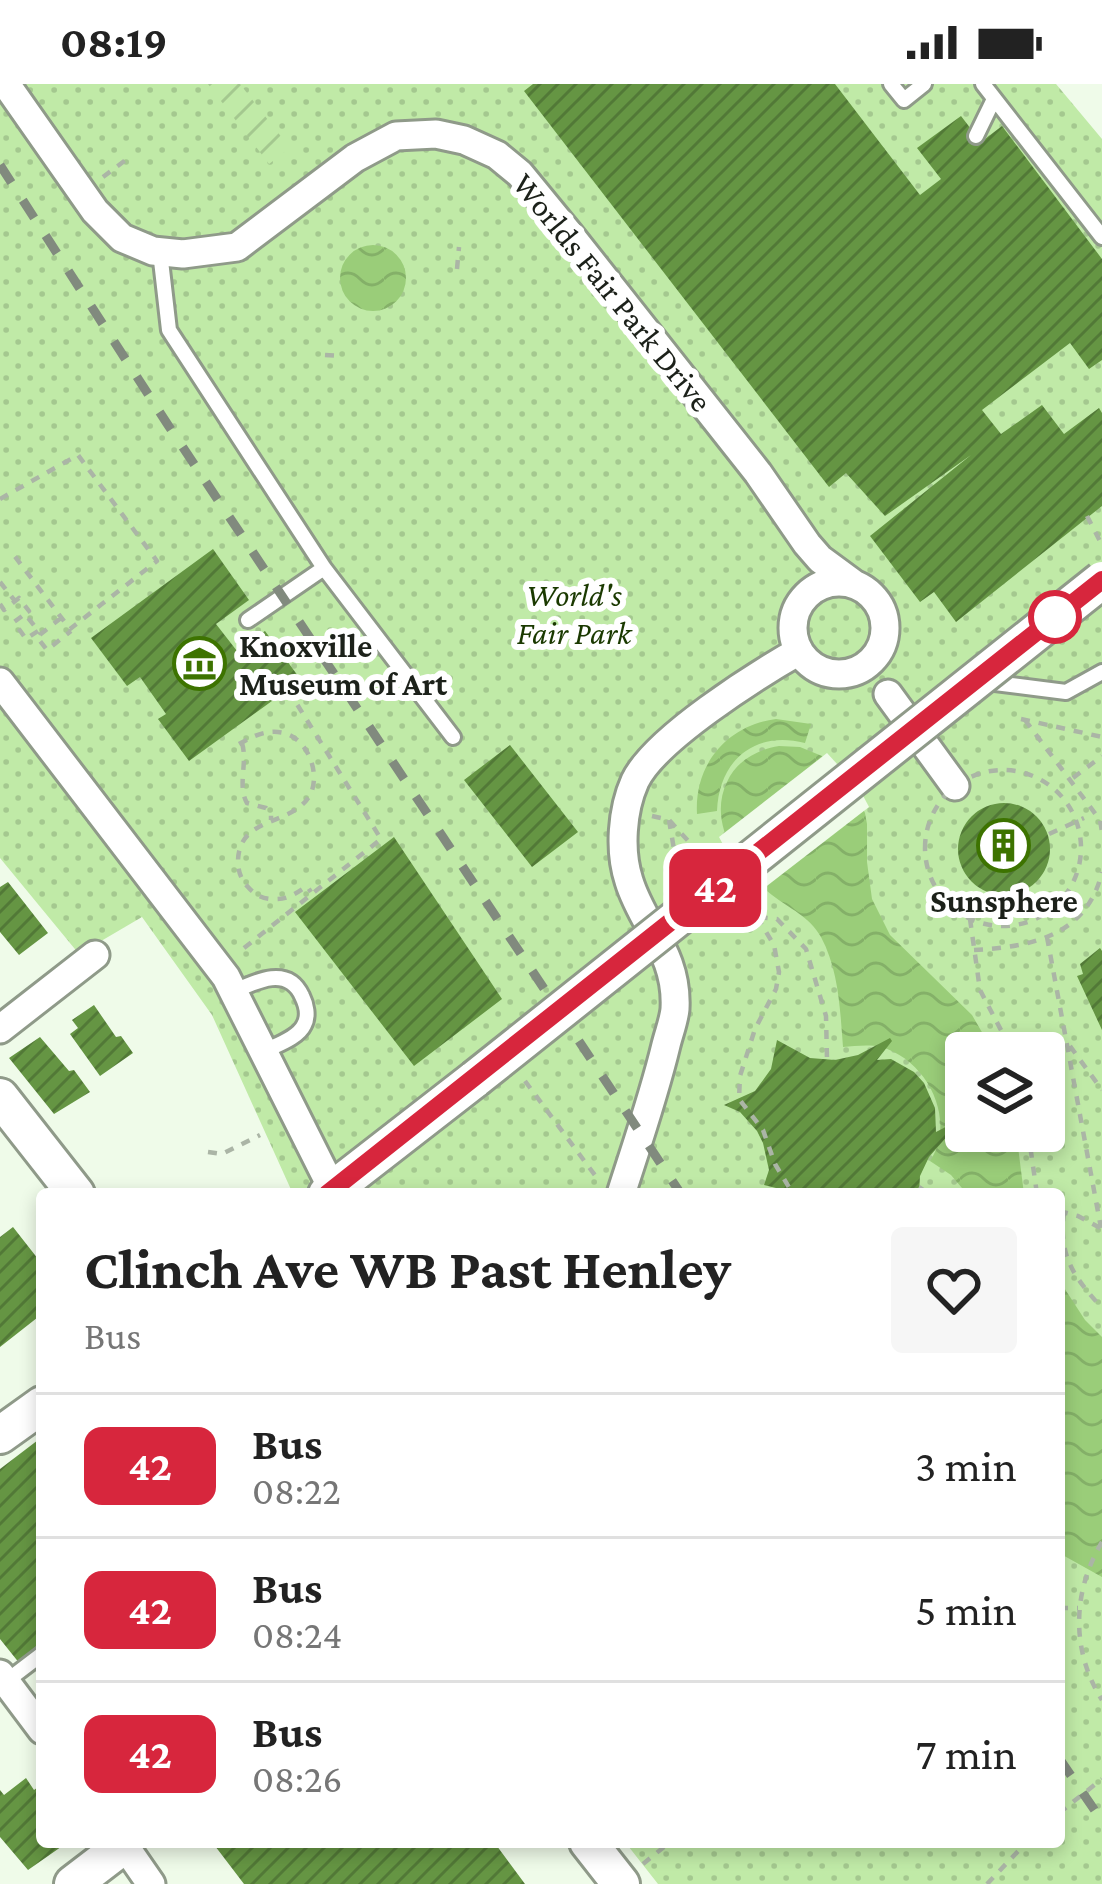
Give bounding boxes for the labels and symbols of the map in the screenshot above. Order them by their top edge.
street label: Worlds Fair Park Drive [506,165,720,419]
park label: World's Fair Park [517,576,633,651]
unlabelled marker [1030,592,1080,642]
place label: Knoxville Museum of Art [239,627,448,702]
museum icon: Knoxville Museum of Art [172,636,228,692]
building icon: Sunsphere [976,818,1032,874]
line badge: 42 [661,849,769,927]
place label: Sunsphere [930,882,1078,919]

